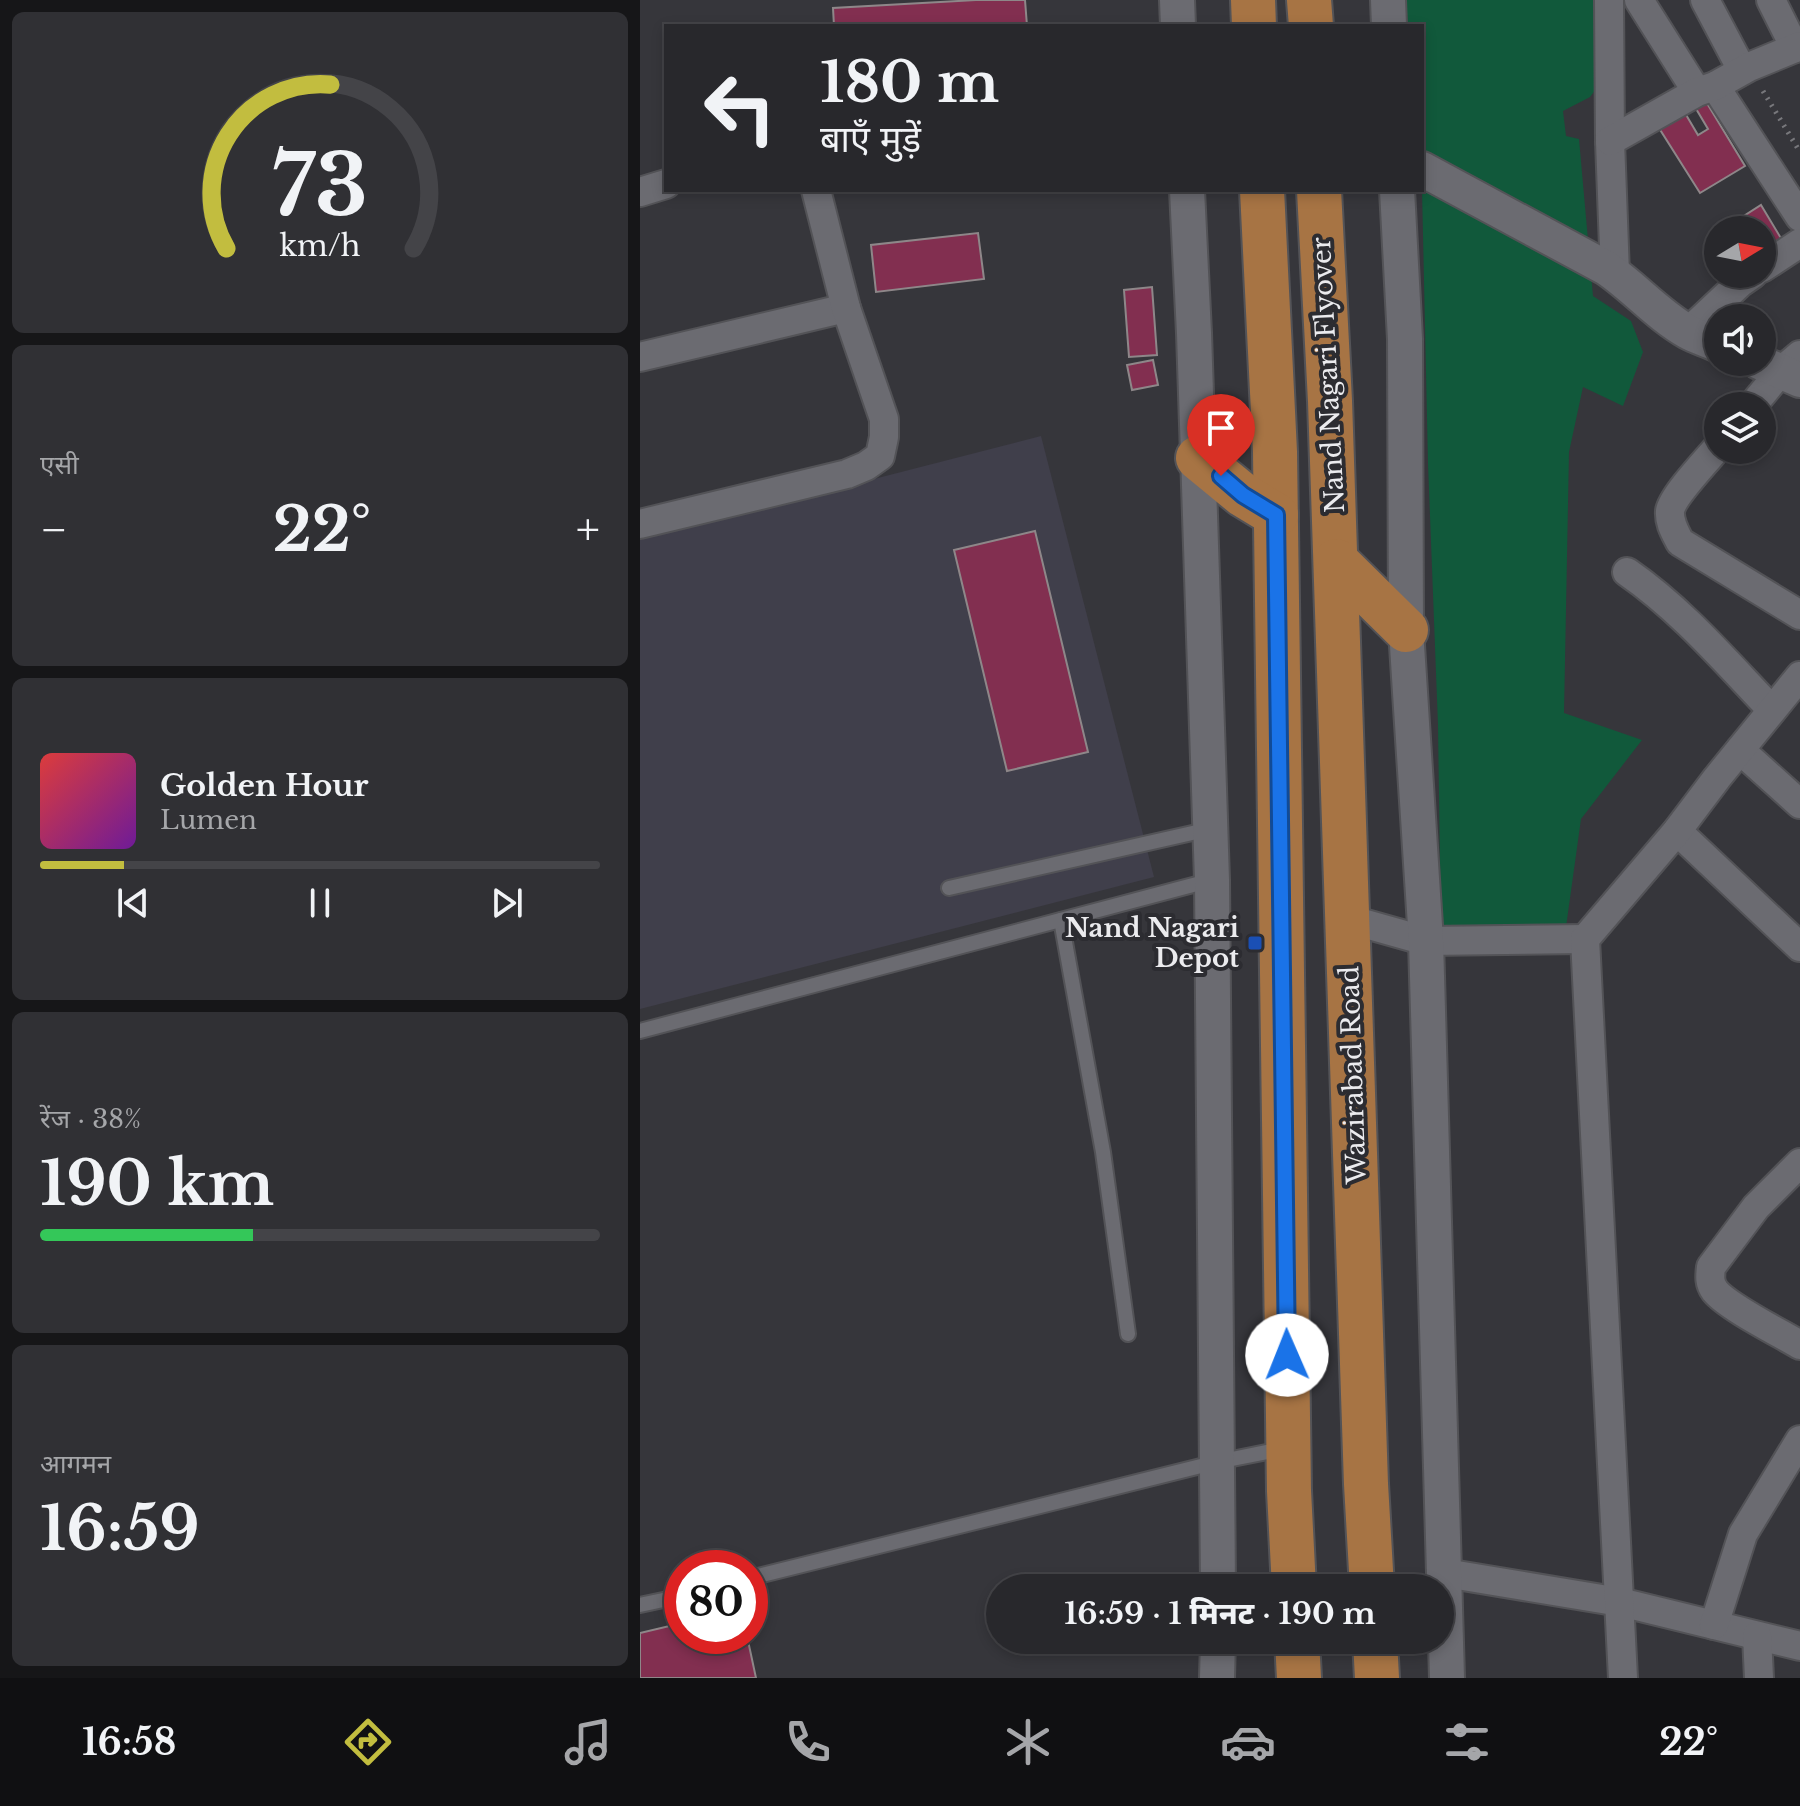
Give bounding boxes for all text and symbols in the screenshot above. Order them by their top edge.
text: 180 m [820,48,999,117]
icon: left [688,56,792,160]
text: बाएँ मुड़ें [820,117,921,162]
text: 73 [272,133,368,236]
north arrow [1704,216,1776,288]
map controls [1704,216,1776,464]
text: km/h [279,228,361,264]
street label: Nand Nagari Flyover [1305,236,1351,514]
button: sound [1704,304,1776,376]
button: layers [1704,392,1776,464]
pin [1187,394,1255,476]
icon: arrive [1199,406,1243,450]
text: एसी [40,449,79,481]
text: 22° [273,493,371,567]
text: − [40,502,68,557]
text: + [576,502,600,557]
text: Golden Hour [160,767,369,804]
text: Lumen [160,804,257,836]
icon: previous [111,881,155,925]
icon: pause [298,881,342,925]
icon: next [485,881,529,925]
place label: Nand Nagari Depot [1065,912,1239,974]
marker: Nand Nagari Depot [1246,934,1264,952]
street label: Wazirabad Road [1333,965,1373,1186]
text: रेंज · 38% [40,1103,141,1135]
text: 190 km [40,1147,274,1221]
position arrow [1245,1313,1329,1397]
text: आगमन [40,1448,111,1480]
text: 16:59 [40,1492,200,1566]
speed limit sign: 80 [664,1550,768,1654]
text: 16:59 · 1 मिनट · 190 m [1064,1595,1376,1632]
icon: directions [340,1714,396,1770]
icon: music [560,1714,616,1770]
icon: phone [780,1714,836,1770]
icon: climate [1000,1714,1056,1770]
icon: car [1220,1714,1276,1770]
icon: filters [1439,1714,1495,1770]
text: 16:58 [82,1720,176,1765]
text: 22° [1659,1720,1718,1765]

